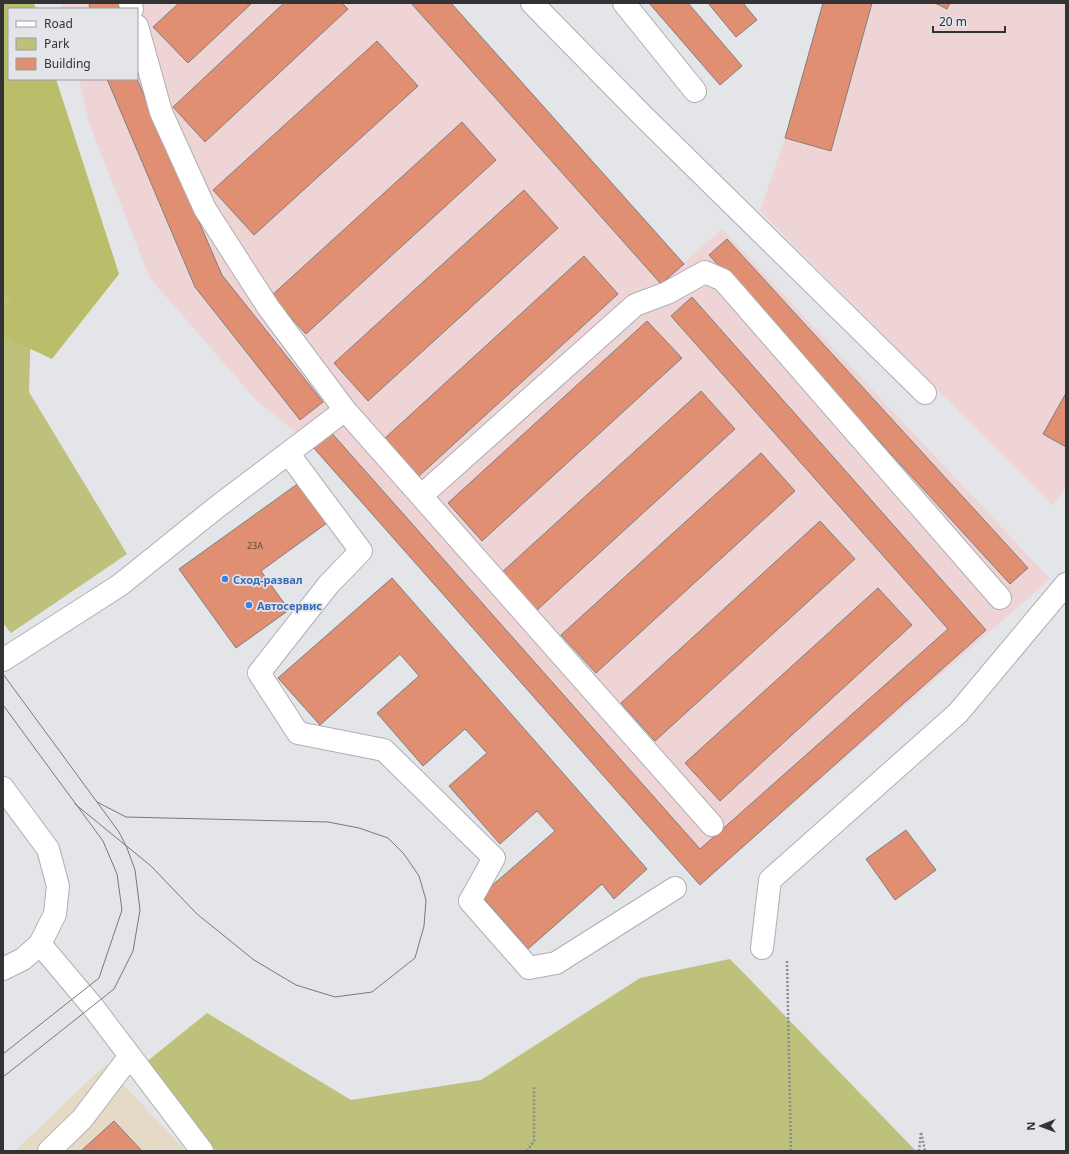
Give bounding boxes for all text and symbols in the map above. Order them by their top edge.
legend [8,8,138,80]
scale bar [933,8,1005,34]
text: 20 m [939,13,967,30]
text: Road [44,15,73,32]
text: Park [44,35,70,52]
text: Building [44,55,91,72]
house number: 23А [247,539,263,552]
place label: Сход-развал [233,572,303,587]
marker: Сход-развал [220,574,230,584]
place label: Автосервис [257,598,322,613]
marker: Автосервис [244,600,254,610]
north arrow [1021,1106,1061,1146]
text: N [1023,1122,1038,1131]

